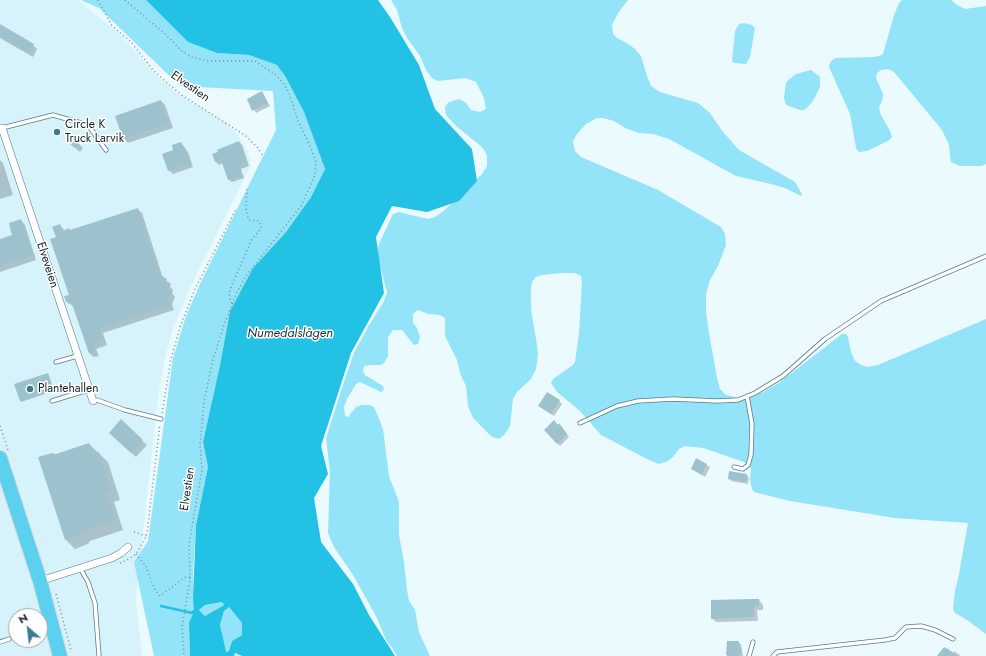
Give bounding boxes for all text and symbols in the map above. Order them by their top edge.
street label: Elvestien [168,68,212,106]
place label: Circle K Truck Larvik [65,118,124,146]
marker: Circle K Truck Larvik [52,127,62,137]
street label: Elveveien [33,240,61,290]
water label: Numedalslågen [247,326,333,342]
place label: Plantehallen [38,382,99,396]
marker: Plantehallen [25,384,35,394]
street label: Elvestien [177,466,199,512]
north arrow [8,608,48,648]
text: N [15,609,30,627]

